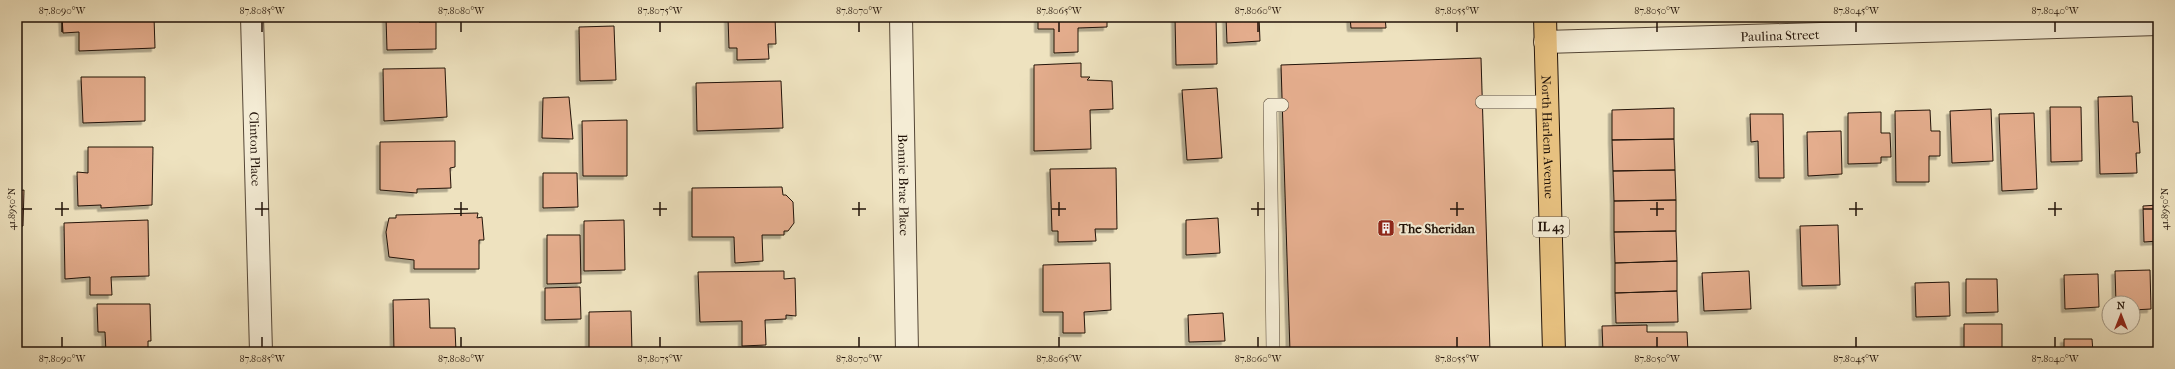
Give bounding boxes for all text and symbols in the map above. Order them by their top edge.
text: 87.8090°W [39,5,86,17]
text: 87.8085°W [240,5,286,17]
text: 87.8080°W [438,5,485,17]
text: 87.8075°W [638,5,684,17]
text: 87.8070°W [836,5,883,17]
text: 87.8065°W [1036,5,1083,17]
text: 87.8060°W [1235,5,1282,17]
text: 87.8055°W [1435,5,1480,17]
text: 87.8050°W [1634,5,1681,17]
text: 87.8045°W [1833,5,1880,17]
text: 87.8040°W [2032,5,2080,17]
street label: Paulina Street [1740,27,1820,44]
street label: North Harlem Avenue [1539,75,1557,200]
street label: Clinton Place [247,111,264,187]
street label: Bonnie Brae Place [895,134,912,237]
text: 41.8950°N [6,187,18,230]
text: 41.8950°N [2159,187,2171,230]
road number: IL 43 [1533,217,1569,237]
building icon: The Sheridan [1376,218,1396,238]
place label: The Sheridan [1398,221,1475,236]
north arrow [2101,295,2141,335]
text: N [2117,299,2126,312]
text: 87.8090°W [39,353,86,365]
text: 87.8085°W [240,353,286,365]
text: 87.8080°W [438,353,485,365]
text: 87.8075°W [638,353,684,365]
text: 87.8070°W [836,353,883,365]
text: 87.8065°W [1036,353,1083,365]
text: 87.8060°W [1235,353,1282,365]
text: 87.8055°W [1435,353,1480,365]
text: 87.8050°W [1634,353,1681,365]
text: 87.8045°W [1833,353,1880,365]
text: 87.8040°W [2032,353,2080,365]

